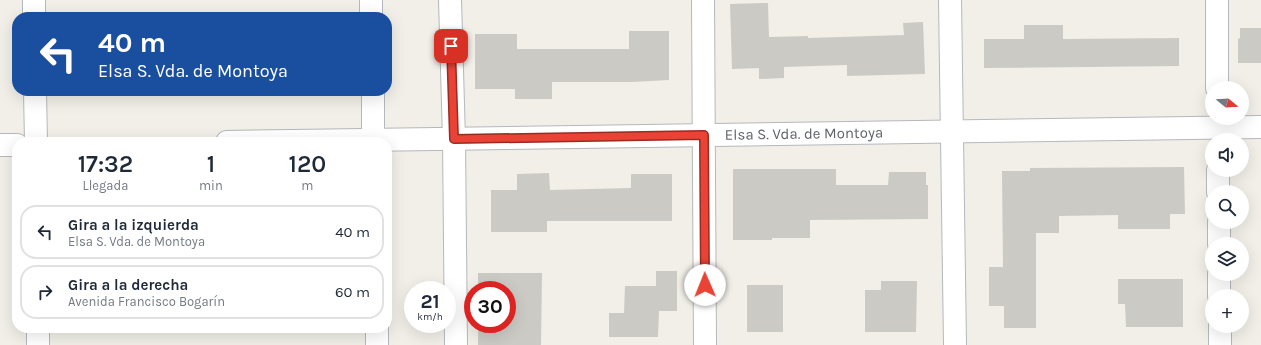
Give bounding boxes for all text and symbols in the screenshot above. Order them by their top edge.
text: 40 m [98,26,166,59]
icon: left [32,28,84,80]
pin [434,29,468,63]
icon: arrive [440,35,462,57]
text: Elsa S. Vda. de Montoya [98,60,288,82]
north arrow [1205,81,1249,125]
map controls [1205,81,1249,333]
street label: Elsa S. Vda. de Montoya [725,123,883,144]
button: sound [1205,133,1249,177]
text: 17:32 [78,150,133,178]
text: 1 [207,150,215,178]
text: 120 [289,150,326,178]
text: Llegada [83,178,128,193]
text: min [199,178,223,193]
text: m [301,178,313,193]
button: search [1205,185,1249,229]
text: Gira a la izquierda [68,216,199,234]
icon: left [34,221,56,243]
text: 40 m [335,223,370,241]
text: Elsa S. Vda. de Montoya [68,234,205,249]
button: layers [1205,237,1249,281]
position arrow [684,264,726,306]
text: Gira a la derecha [68,276,188,294]
icon: right [34,281,56,303]
speed limit sign: 30 [464,281,516,333]
text: 60 m [335,283,370,301]
button: + [1205,289,1249,333]
text: 21 [420,290,440,313]
text: Avenida Francisco Bogarín [68,294,225,309]
text: km/h [417,311,443,323]

